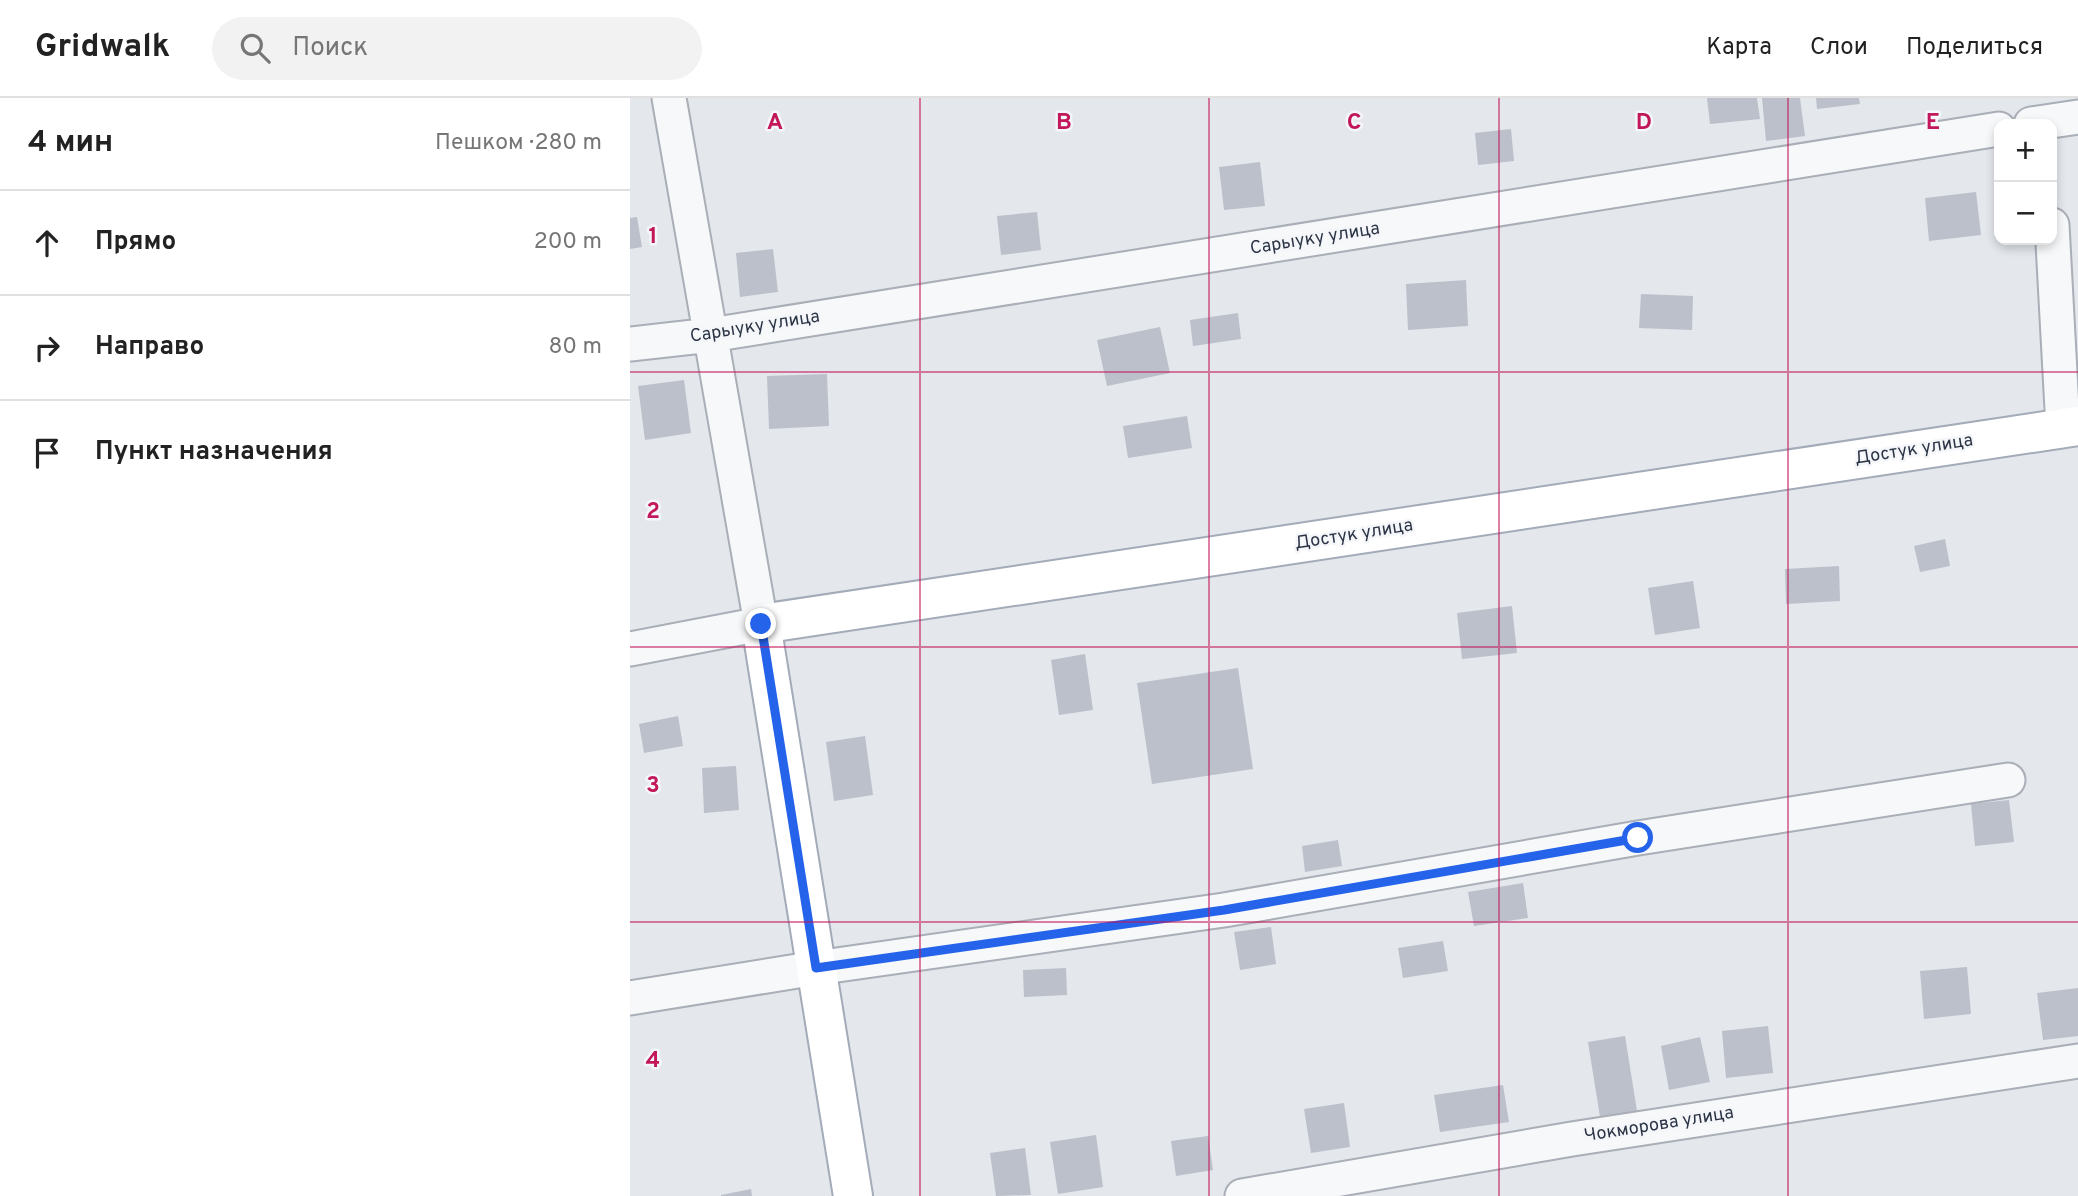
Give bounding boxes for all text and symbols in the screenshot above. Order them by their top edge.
search box [212,17,702,80]
text: Gridwalk [35,27,170,69]
icon: search [236,29,274,67]
text: Поиск [292,32,368,65]
text: Карта [1706,33,1772,63]
text: Слои [1810,33,1868,63]
text: Поделиться [1906,33,2043,63]
text: A [767,109,783,138]
text: B [1056,109,1072,138]
text: C [1347,109,1361,138]
text: D [1636,109,1652,138]
text: E [1926,109,1940,138]
map controls [1994,119,2057,245]
button: + [1994,119,2057,182]
text: 4 мин [28,125,113,162]
text: Пешком · 280 m [435,129,602,158]
button: − [1994,182,2057,245]
street label: Сарыуку улица [1248,217,1382,261]
text: 1 [648,223,658,252]
icon: ahead [28,224,66,262]
text: Прямо [95,226,176,259]
text: 200 m [534,228,602,257]
street label: Сарыуку улица [688,305,822,349]
icon: right [28,329,66,367]
text: Направо [95,331,204,364]
text: 80 m [549,333,602,362]
street label: Достук улица [1853,429,1975,471]
icon: arrive [28,434,66,472]
text: Пункт назначения [95,436,333,469]
text: 2 [646,498,660,527]
street label: Достук улица [1293,514,1415,556]
route end [745,608,776,639]
text: 3 [646,772,660,801]
route start [1622,822,1653,853]
text: 4 [646,1047,660,1076]
street label: Чокморова улица [1582,1102,1736,1148]

